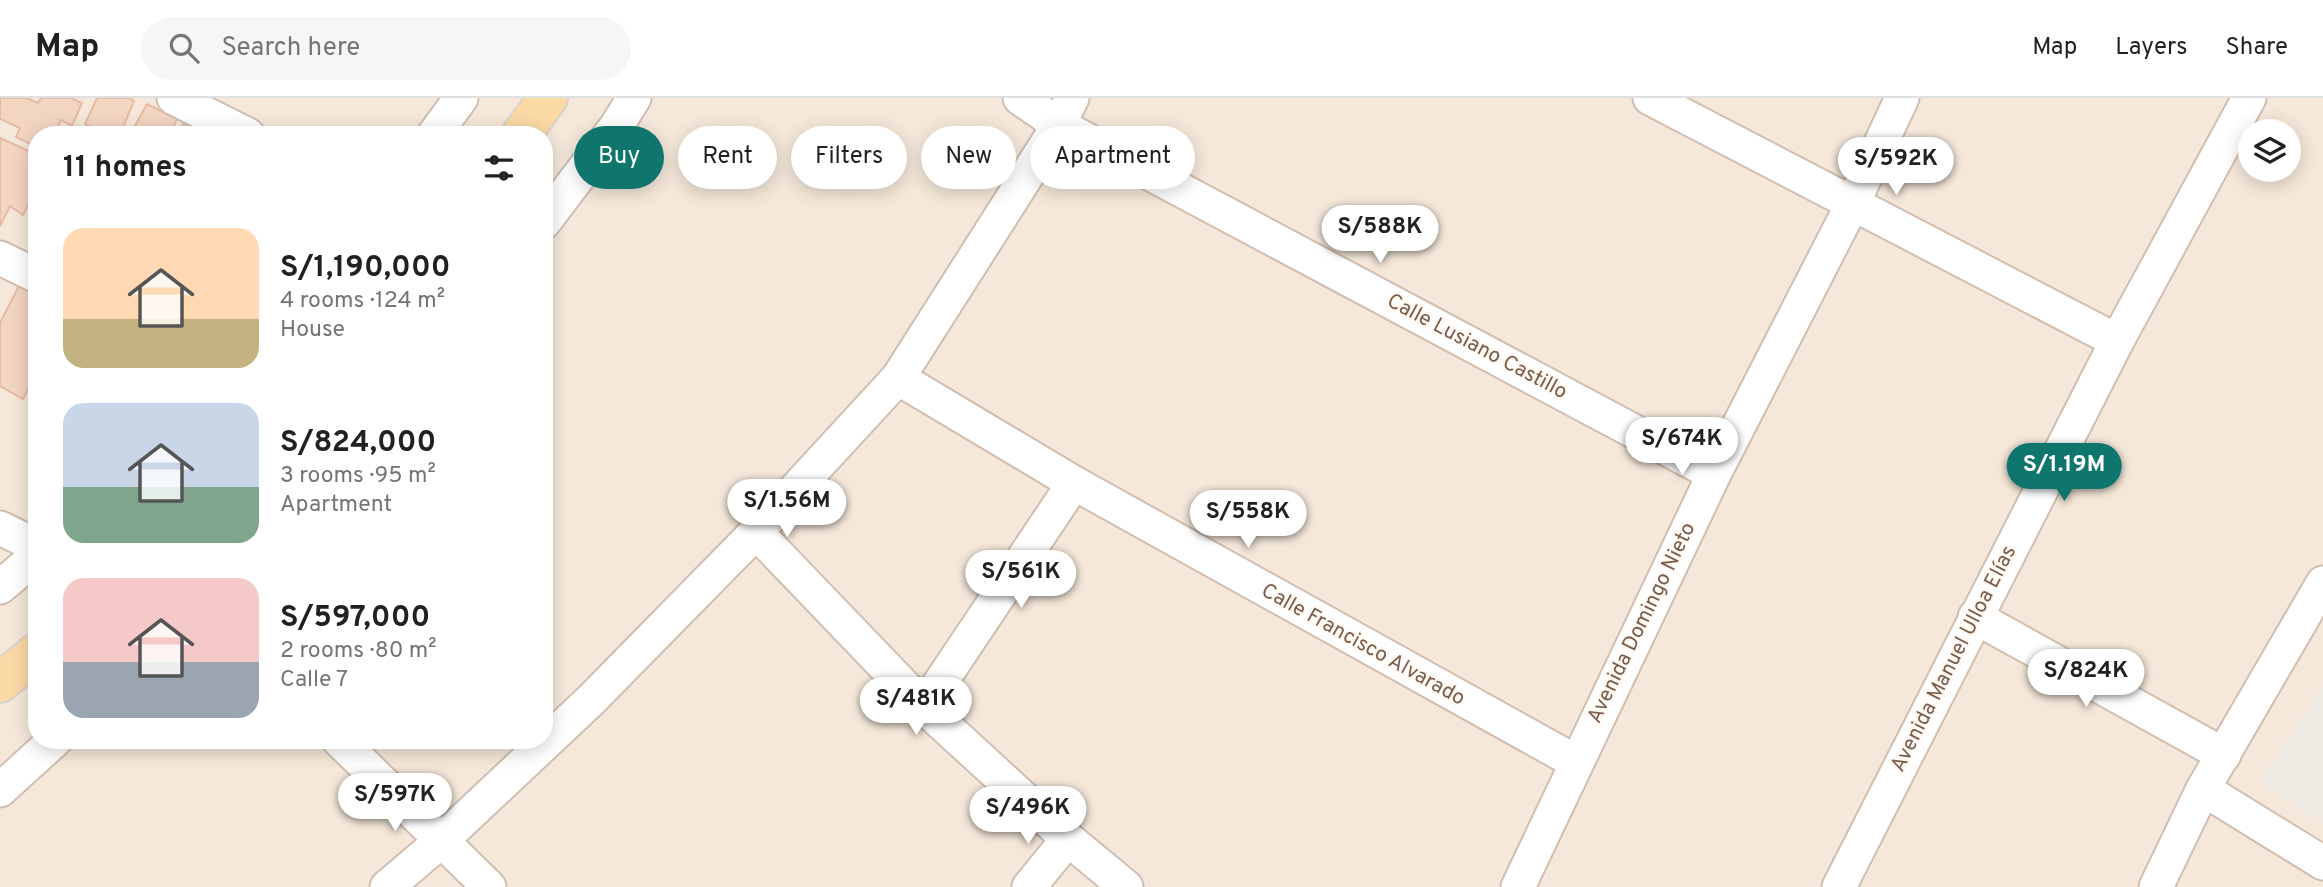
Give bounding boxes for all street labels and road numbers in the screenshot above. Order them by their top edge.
street label: Calle Lusiano Castillo [1382,288,1572,406]
street label: Avenida Domingo Nieto [1582,518,1702,728]
street label: Avenida Manuel Ulloa Elías [1885,541,2023,777]
street label: Calle Francisco Alvarado [1256,578,1470,712]

